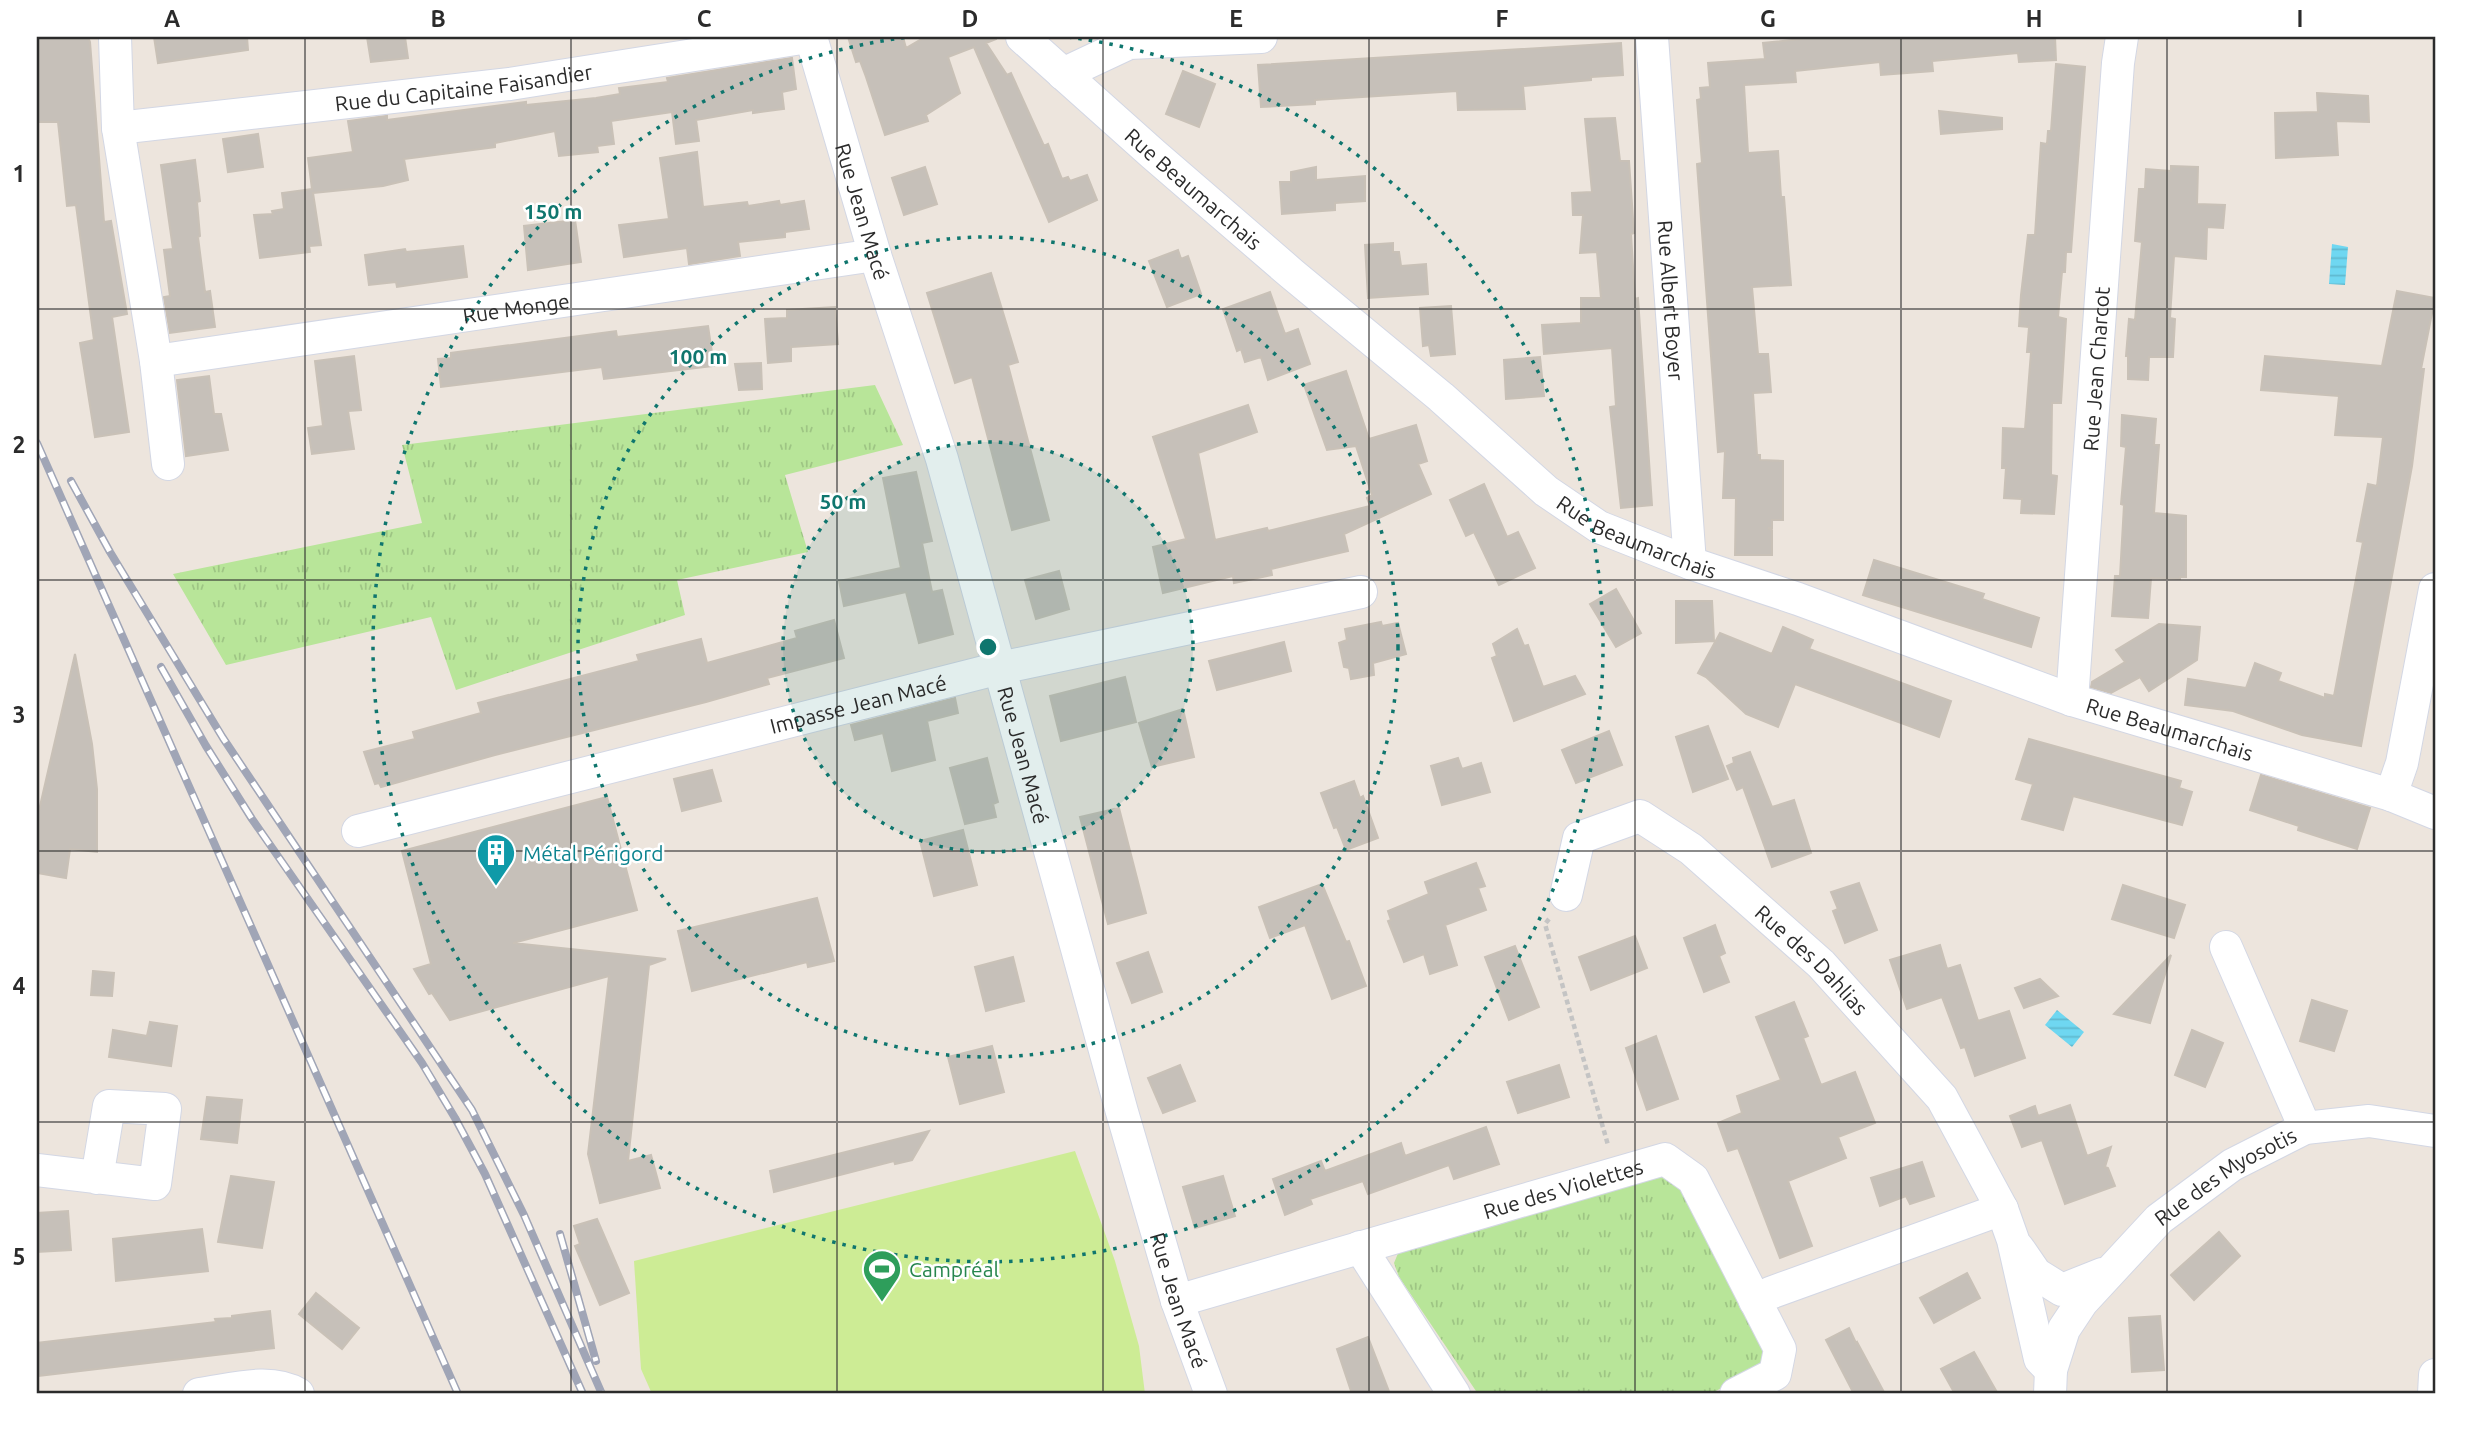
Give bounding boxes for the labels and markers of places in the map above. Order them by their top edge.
centre of rings [976,635,1000,659]
building icon: Métal Périgord [475,832,517,887]
place label: Métal Périgord [523,841,664,865]
sports icon: Campréal [861,1248,903,1303]
place label: Campréal [909,1257,999,1281]

